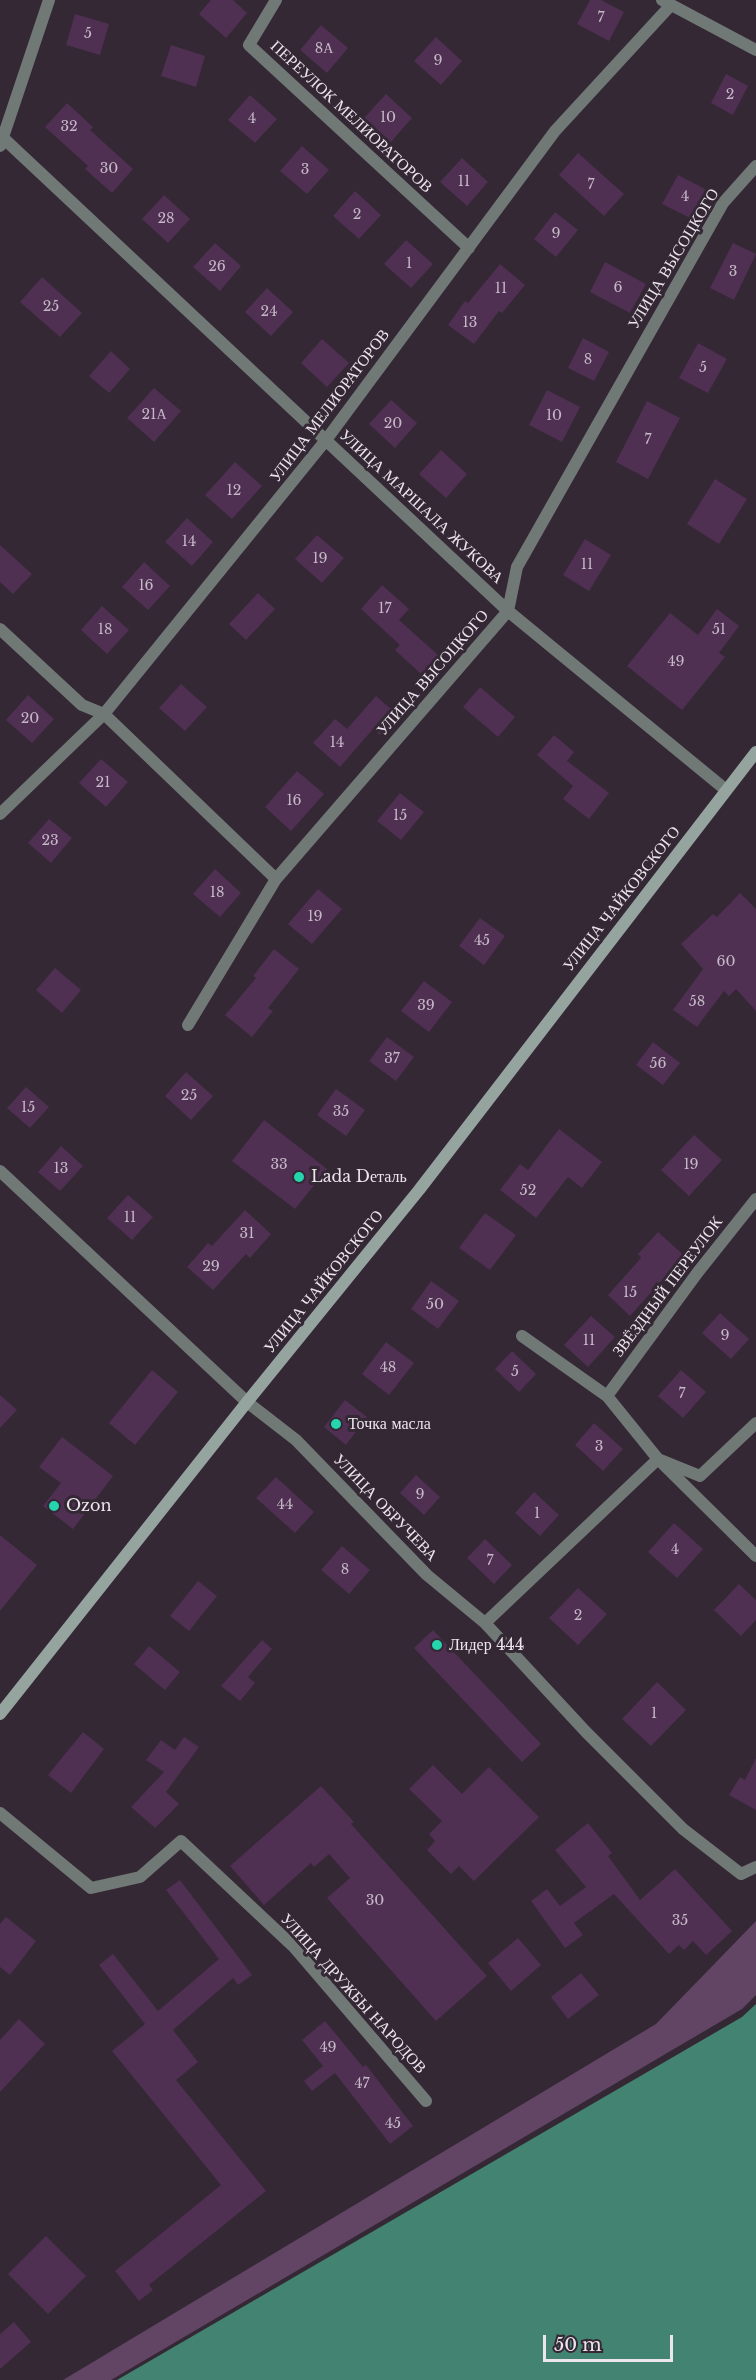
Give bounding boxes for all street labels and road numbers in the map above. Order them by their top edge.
street label: ПЕРЕУЛОК МЕЛИОРАТОРОВ [266,37,436,197]
street label: УЛИЦА ВЫСОЦКОГО [624,185,724,333]
street label: УЛИЦА МЕЛИОРАТОРОВ [266,326,394,486]
street label: УЛИЦА МАРШАЛА ЖУКОВА [335,426,507,588]
street label: УЛИЦА ВЫСОЦКОГО [373,606,493,740]
street label: УЛИЦА ЧАЙКОВСКОГО [559,823,685,975]
street label: УЛИЦА ЧАЙКОВСКОГО [260,1207,388,1357]
street label: ЗВЁЗДНЫЙ ПЕРЕУЛОК [609,1213,727,1361]
street label: УЛИЦА ОБРУЧЕВА [329,1450,441,1566]
street label: УЛИЦА ДРУЖБЫ НАРОДОВ [276,1910,430,2078]

